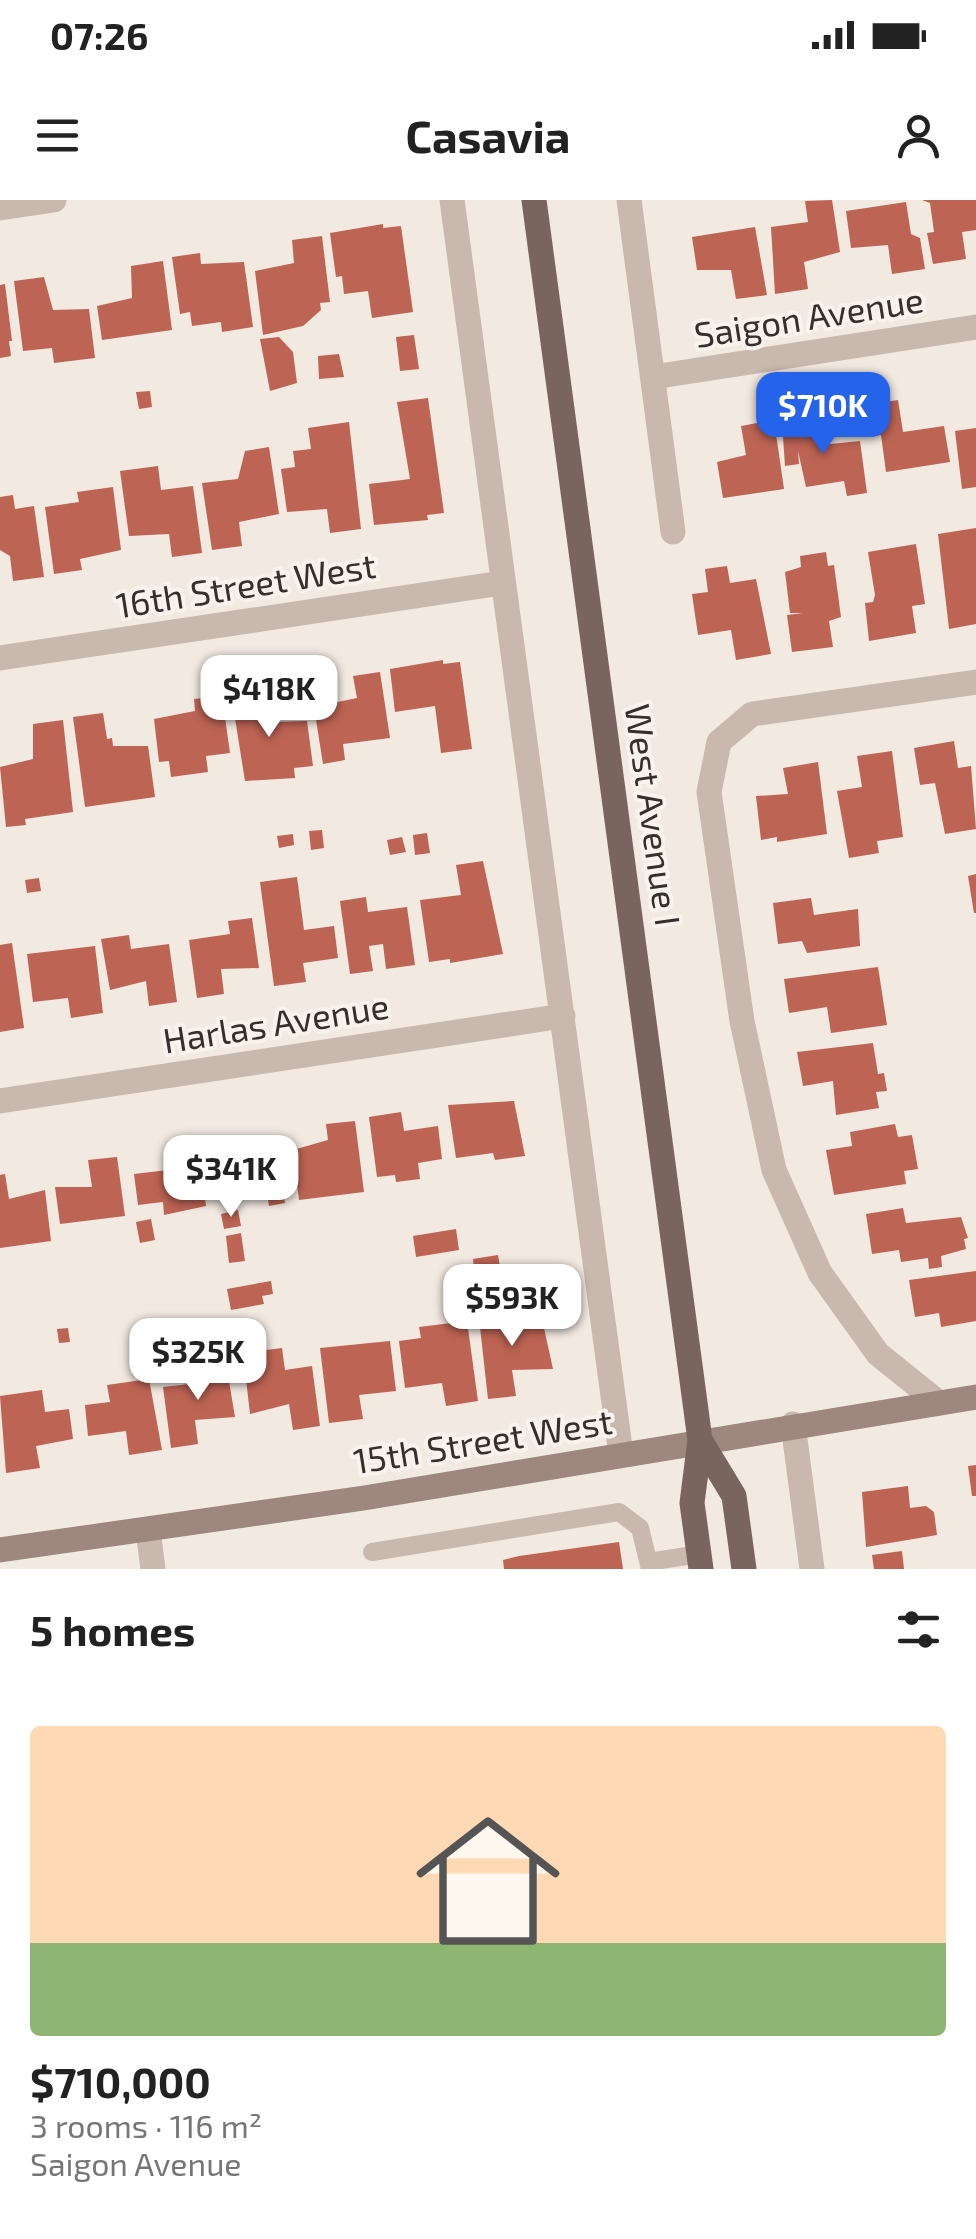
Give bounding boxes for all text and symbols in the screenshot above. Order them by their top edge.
text: 07:26 [50,12,148,58]
icon: menu [30,108,85,163]
text: Casavia [405,108,571,162]
icon: person [891,108,946,163]
street label: Saigon Avenue [691,277,926,355]
pin: $710K [753,372,893,457]
text: $710K [778,385,868,423]
street label: 16th Street West [113,543,379,625]
pin: $418K [199,655,339,740]
text: $418K [223,668,316,706]
street label: West Avenue I [618,701,690,928]
street label: Harlas Avenue [160,983,392,1061]
pin: $341K [161,1135,301,1220]
text: $341K [185,1148,277,1186]
pin: $593K [442,1264,582,1349]
text: $593K [465,1277,559,1315]
pin: $325K [128,1318,268,1403]
text: $325K [151,1331,245,1369]
street label: 15th Street West [350,1399,615,1481]
icon: filters [891,1602,946,1657]
text: 5 homes [30,1604,195,1654]
icon: home [398,1791,578,1971]
text: $710,000 [30,2056,211,2106]
text: 3 rooms · 116 m² [30,2106,262,2144]
text: Saigon Avenue [30,2144,242,2182]

